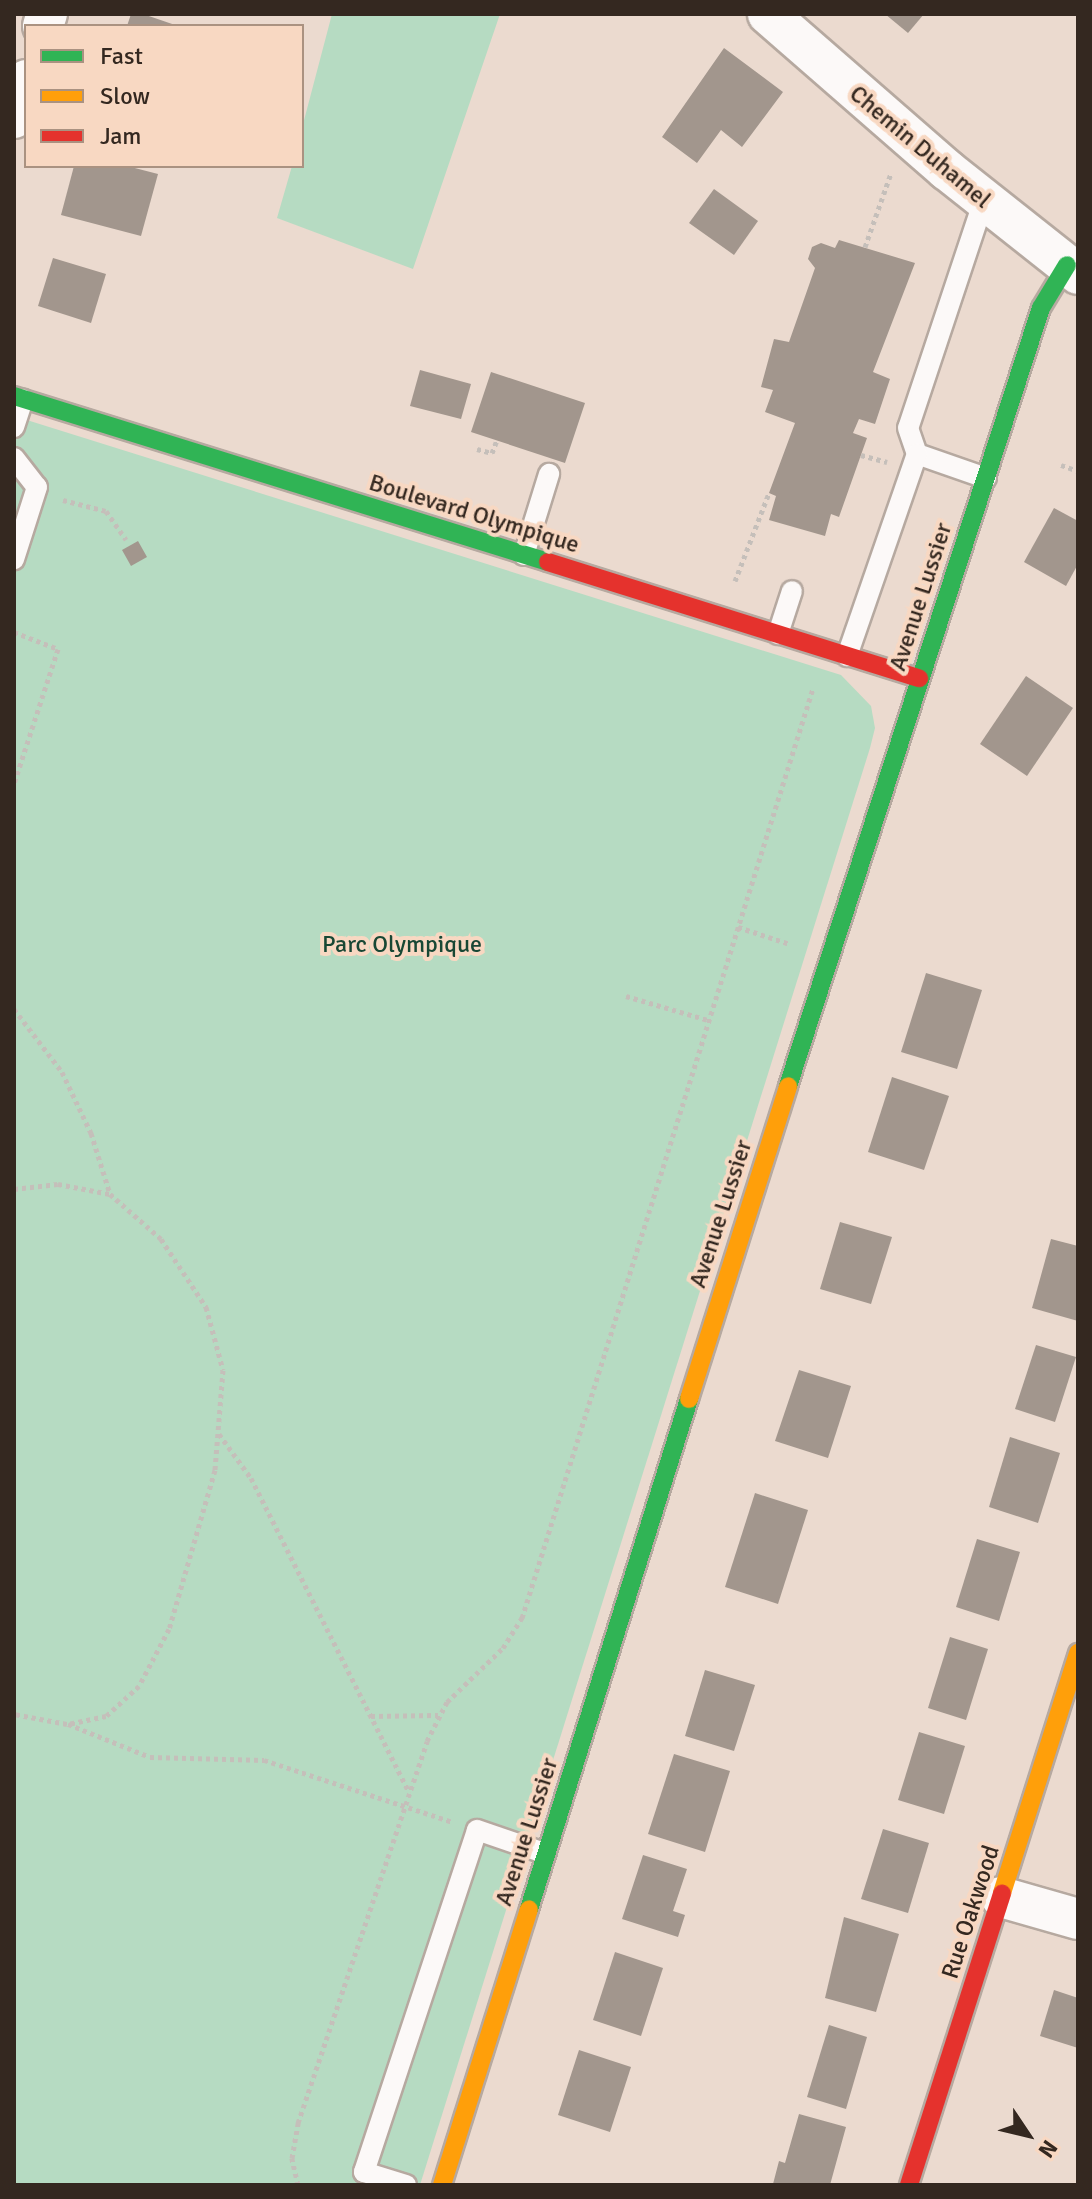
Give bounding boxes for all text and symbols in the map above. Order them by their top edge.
legend [24,24,304,168]
text: Fast [100,41,143,71]
street label: Chemin Duhamel [843,80,997,214]
text: Slow [100,81,150,111]
text: Jam [100,121,141,151]
street label: Boulevard Olympique [365,468,583,560]
street label: Avenue Lussier [884,519,958,675]
park label: Parc Olympique [322,931,482,959]
street label: Avenue Lussier [684,1136,758,1292]
street label: Avenue Lussier [490,1754,564,1910]
street label: Rue Oakwood [936,1842,1006,1982]
north arrow [988,2095,1068,2175]
text: N [1033,2135,1064,2163]

